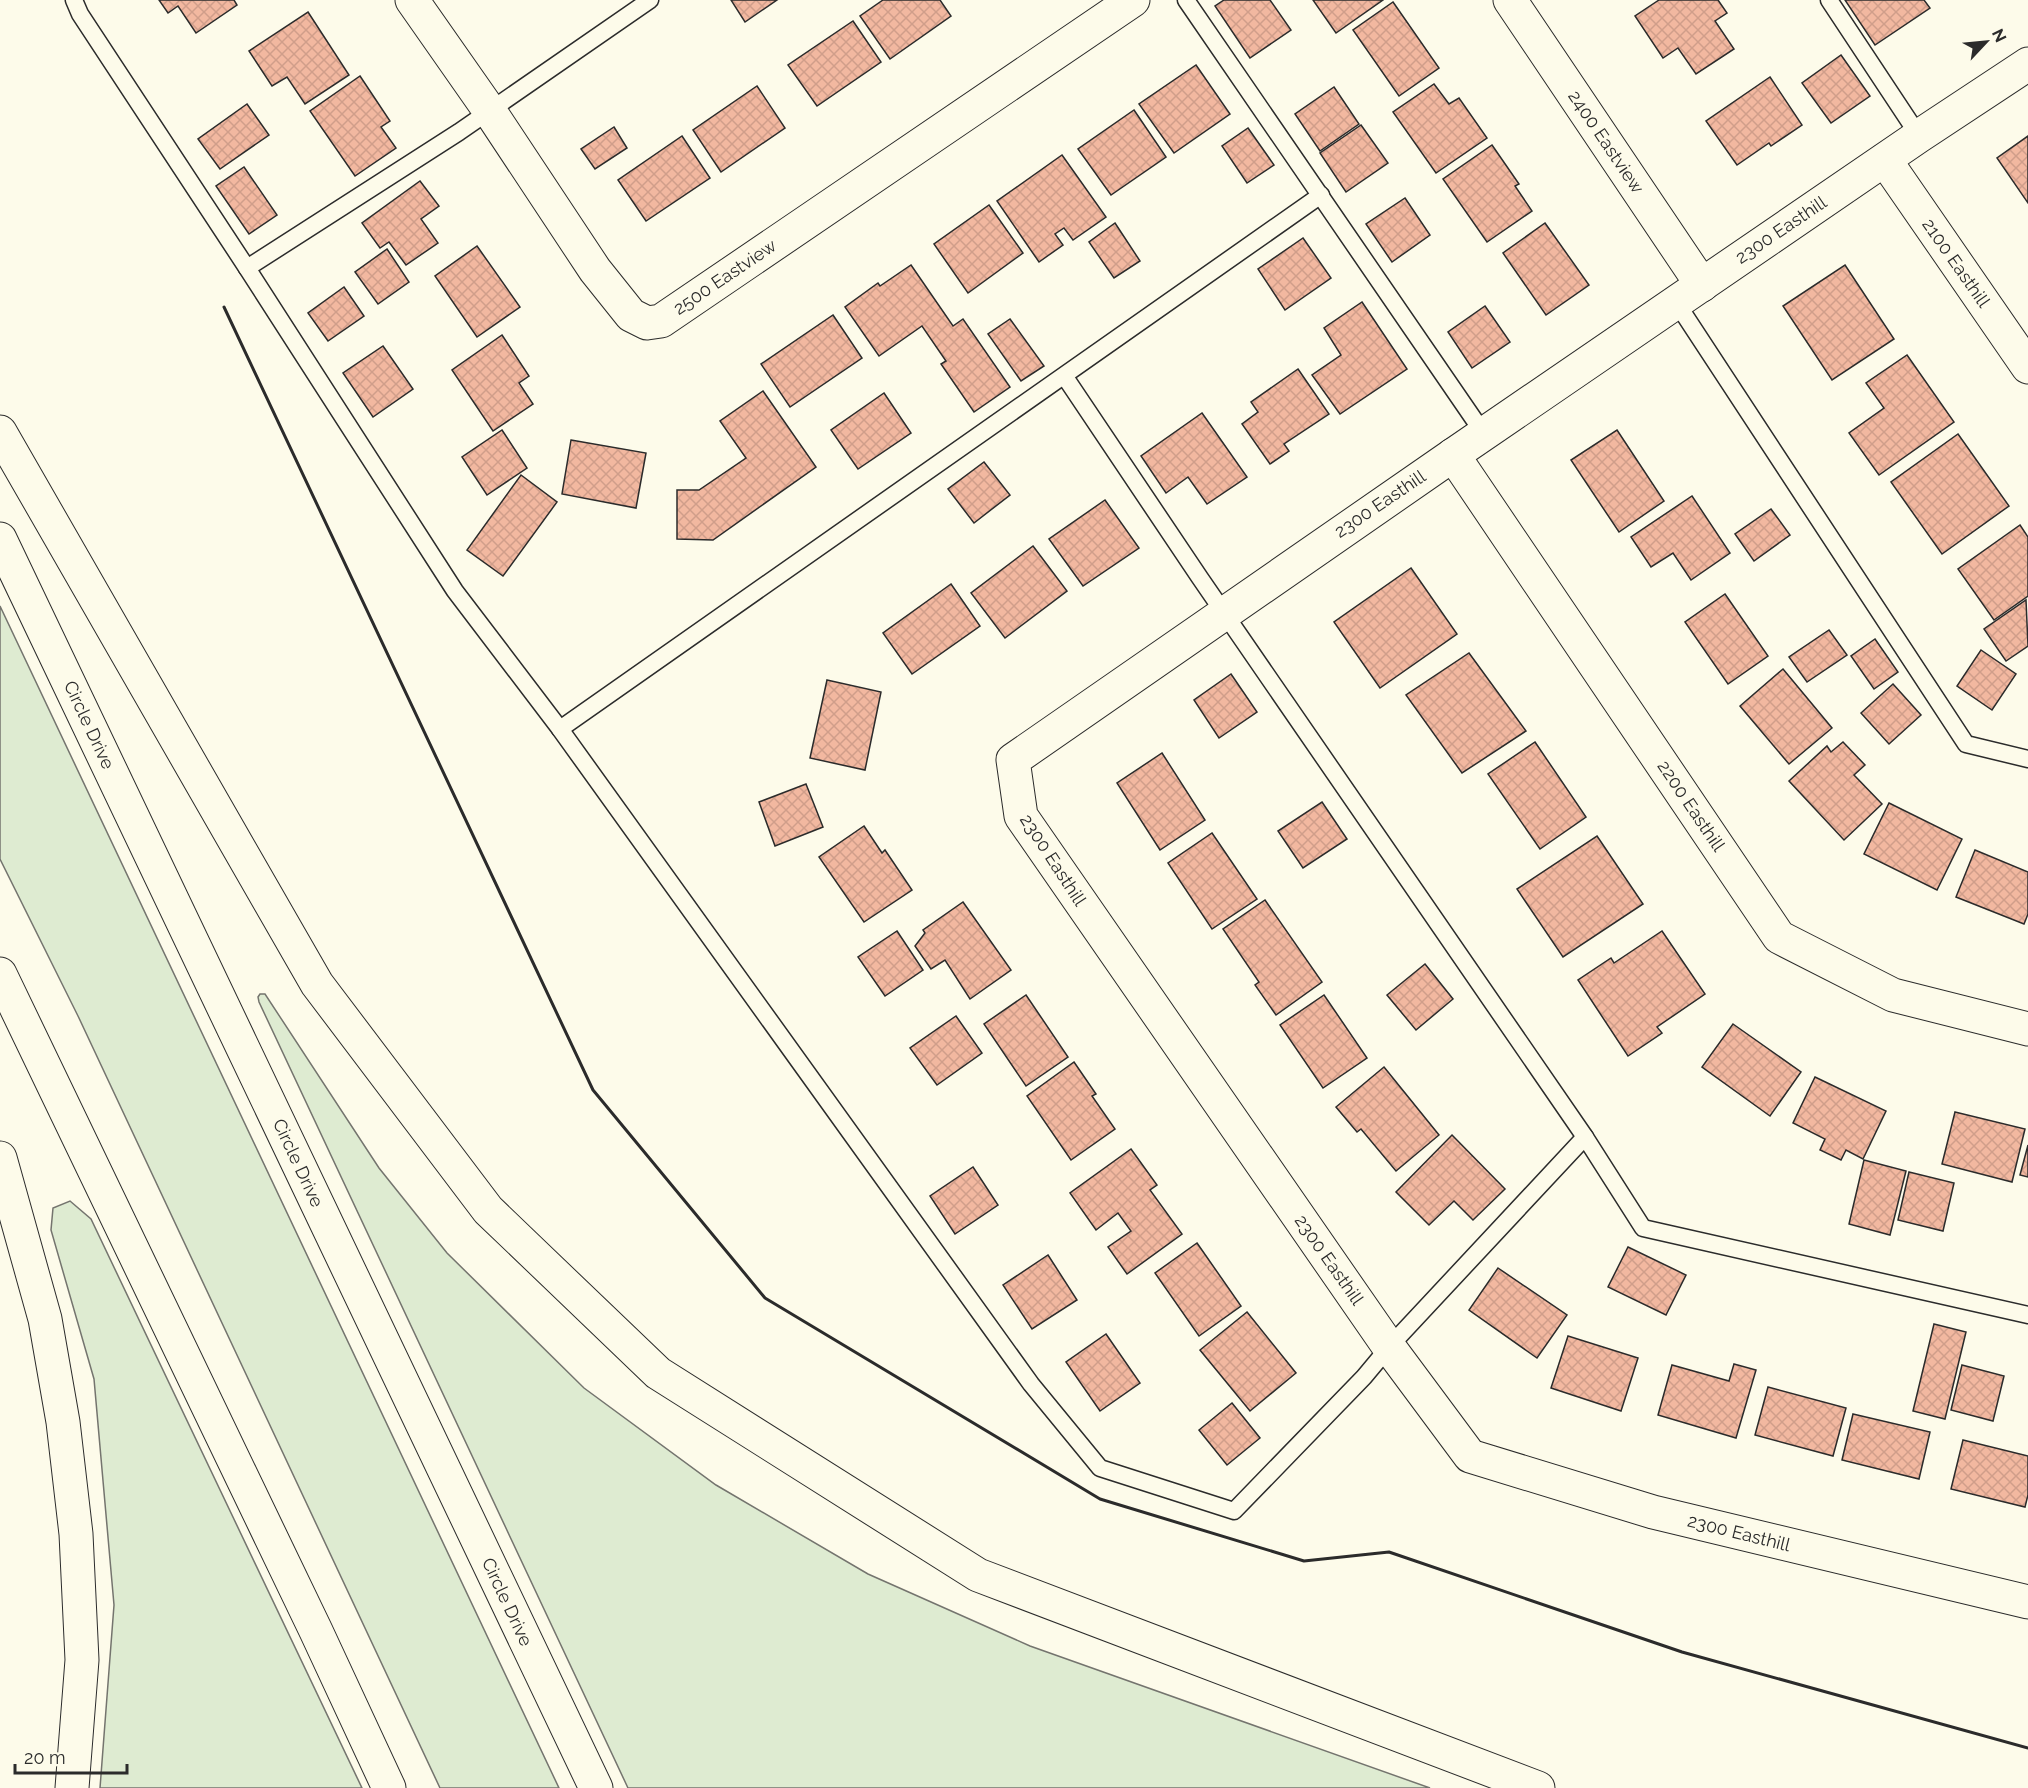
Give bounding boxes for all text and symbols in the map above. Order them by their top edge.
north arrow [1956,12,2016,72]
text: N [1988,26,2010,45]
street label: 2400 Eastview [1564,86,1649,198]
street label: 2300 Easthill [1731,191,1830,268]
street label: 2100 Easthill [1918,214,1995,311]
street label: 2500 Eastview [669,234,781,319]
street label: 2300 Easthill [1330,465,1429,542]
street label: Circle Drive [60,677,119,773]
street label: 2200 Easthill [1653,756,1730,855]
street label: 2300 Easthill [1016,810,1091,910]
street label: Circle Drive [269,1115,328,1211]
street label: 2300 Easthill [1291,1211,1368,1309]
street label: 2300 Easthill [1686,1510,1793,1555]
street label: Circle Drive [478,1554,537,1650]
scale bar [15,1737,128,1775]
text: 20 m [24,1747,66,1768]

